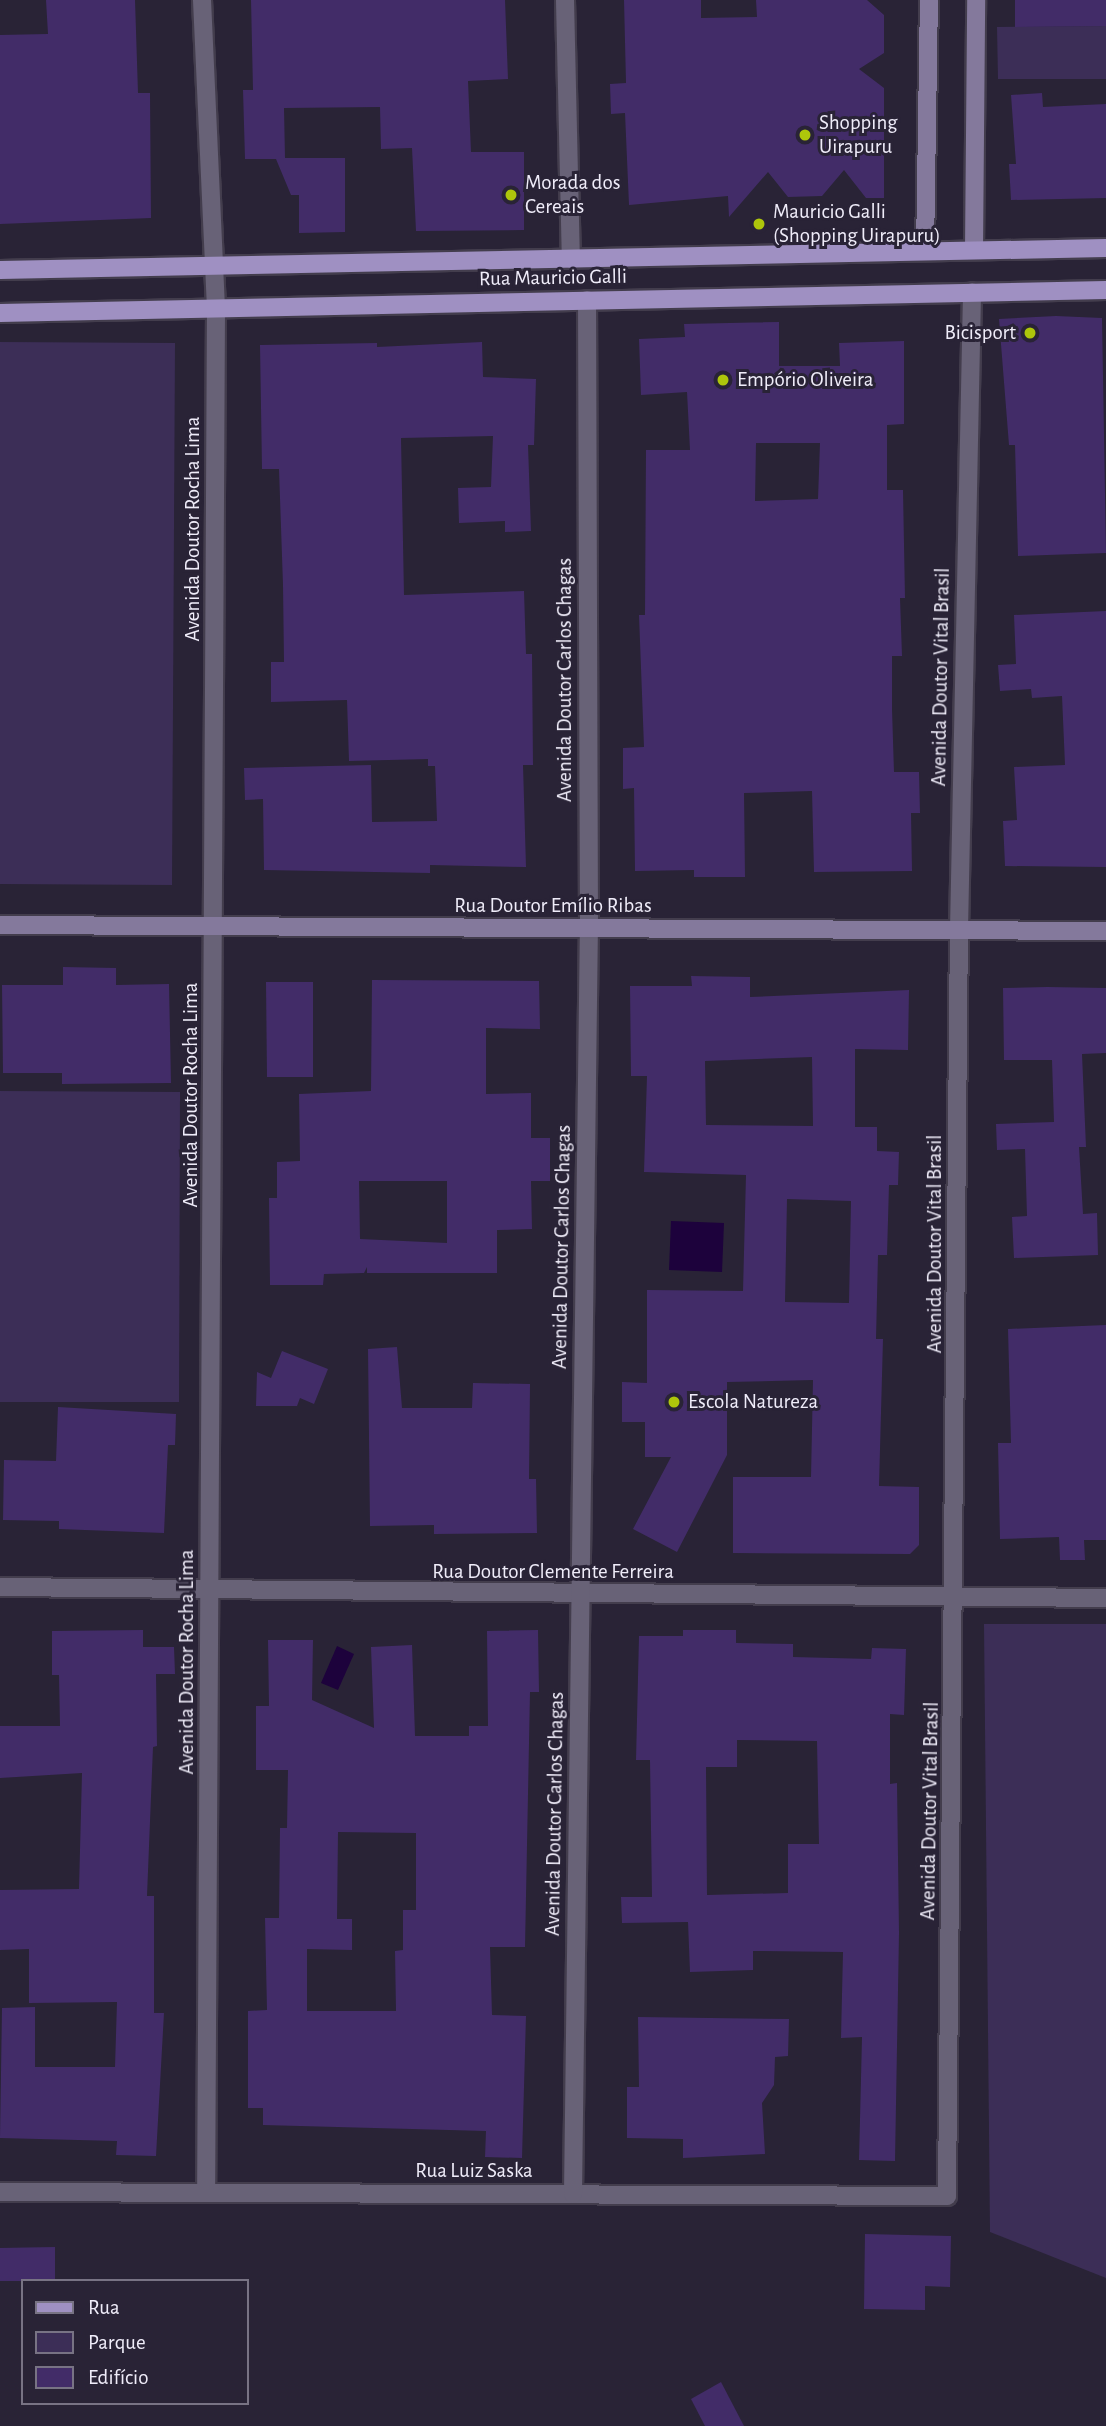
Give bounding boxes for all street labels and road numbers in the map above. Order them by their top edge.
street label: Rua Mauricio Galli [479,264,627,292]
street label: Avenida Doutor Rocha Lima [180,416,206,642]
street label: Avenida Doutor Carlos Chagas [552,558,578,802]
street label: Avenida Doutor Vital Brasil [926,567,956,787]
street label: Rua Doutor Emílio Ribas [454,893,652,919]
street label: Avenida Doutor Rocha Lima [178,982,204,1208]
street label: Avenida Doutor Carlos Chagas [547,1125,577,1369]
street label: Avenida Doutor Vital Brasil [922,1135,948,1353]
street label: Avenida Doutor Rocha Lima [174,1549,200,1775]
street label: Rua Doutor Clemente Ferreira [432,1559,674,1585]
street label: Avenida Doutor Carlos Chagas [540,1692,570,1936]
street label: Avenida Doutor Vital Brasil [915,1701,945,1921]
street label: Rua Luiz Saska [415,2158,533,2184]

